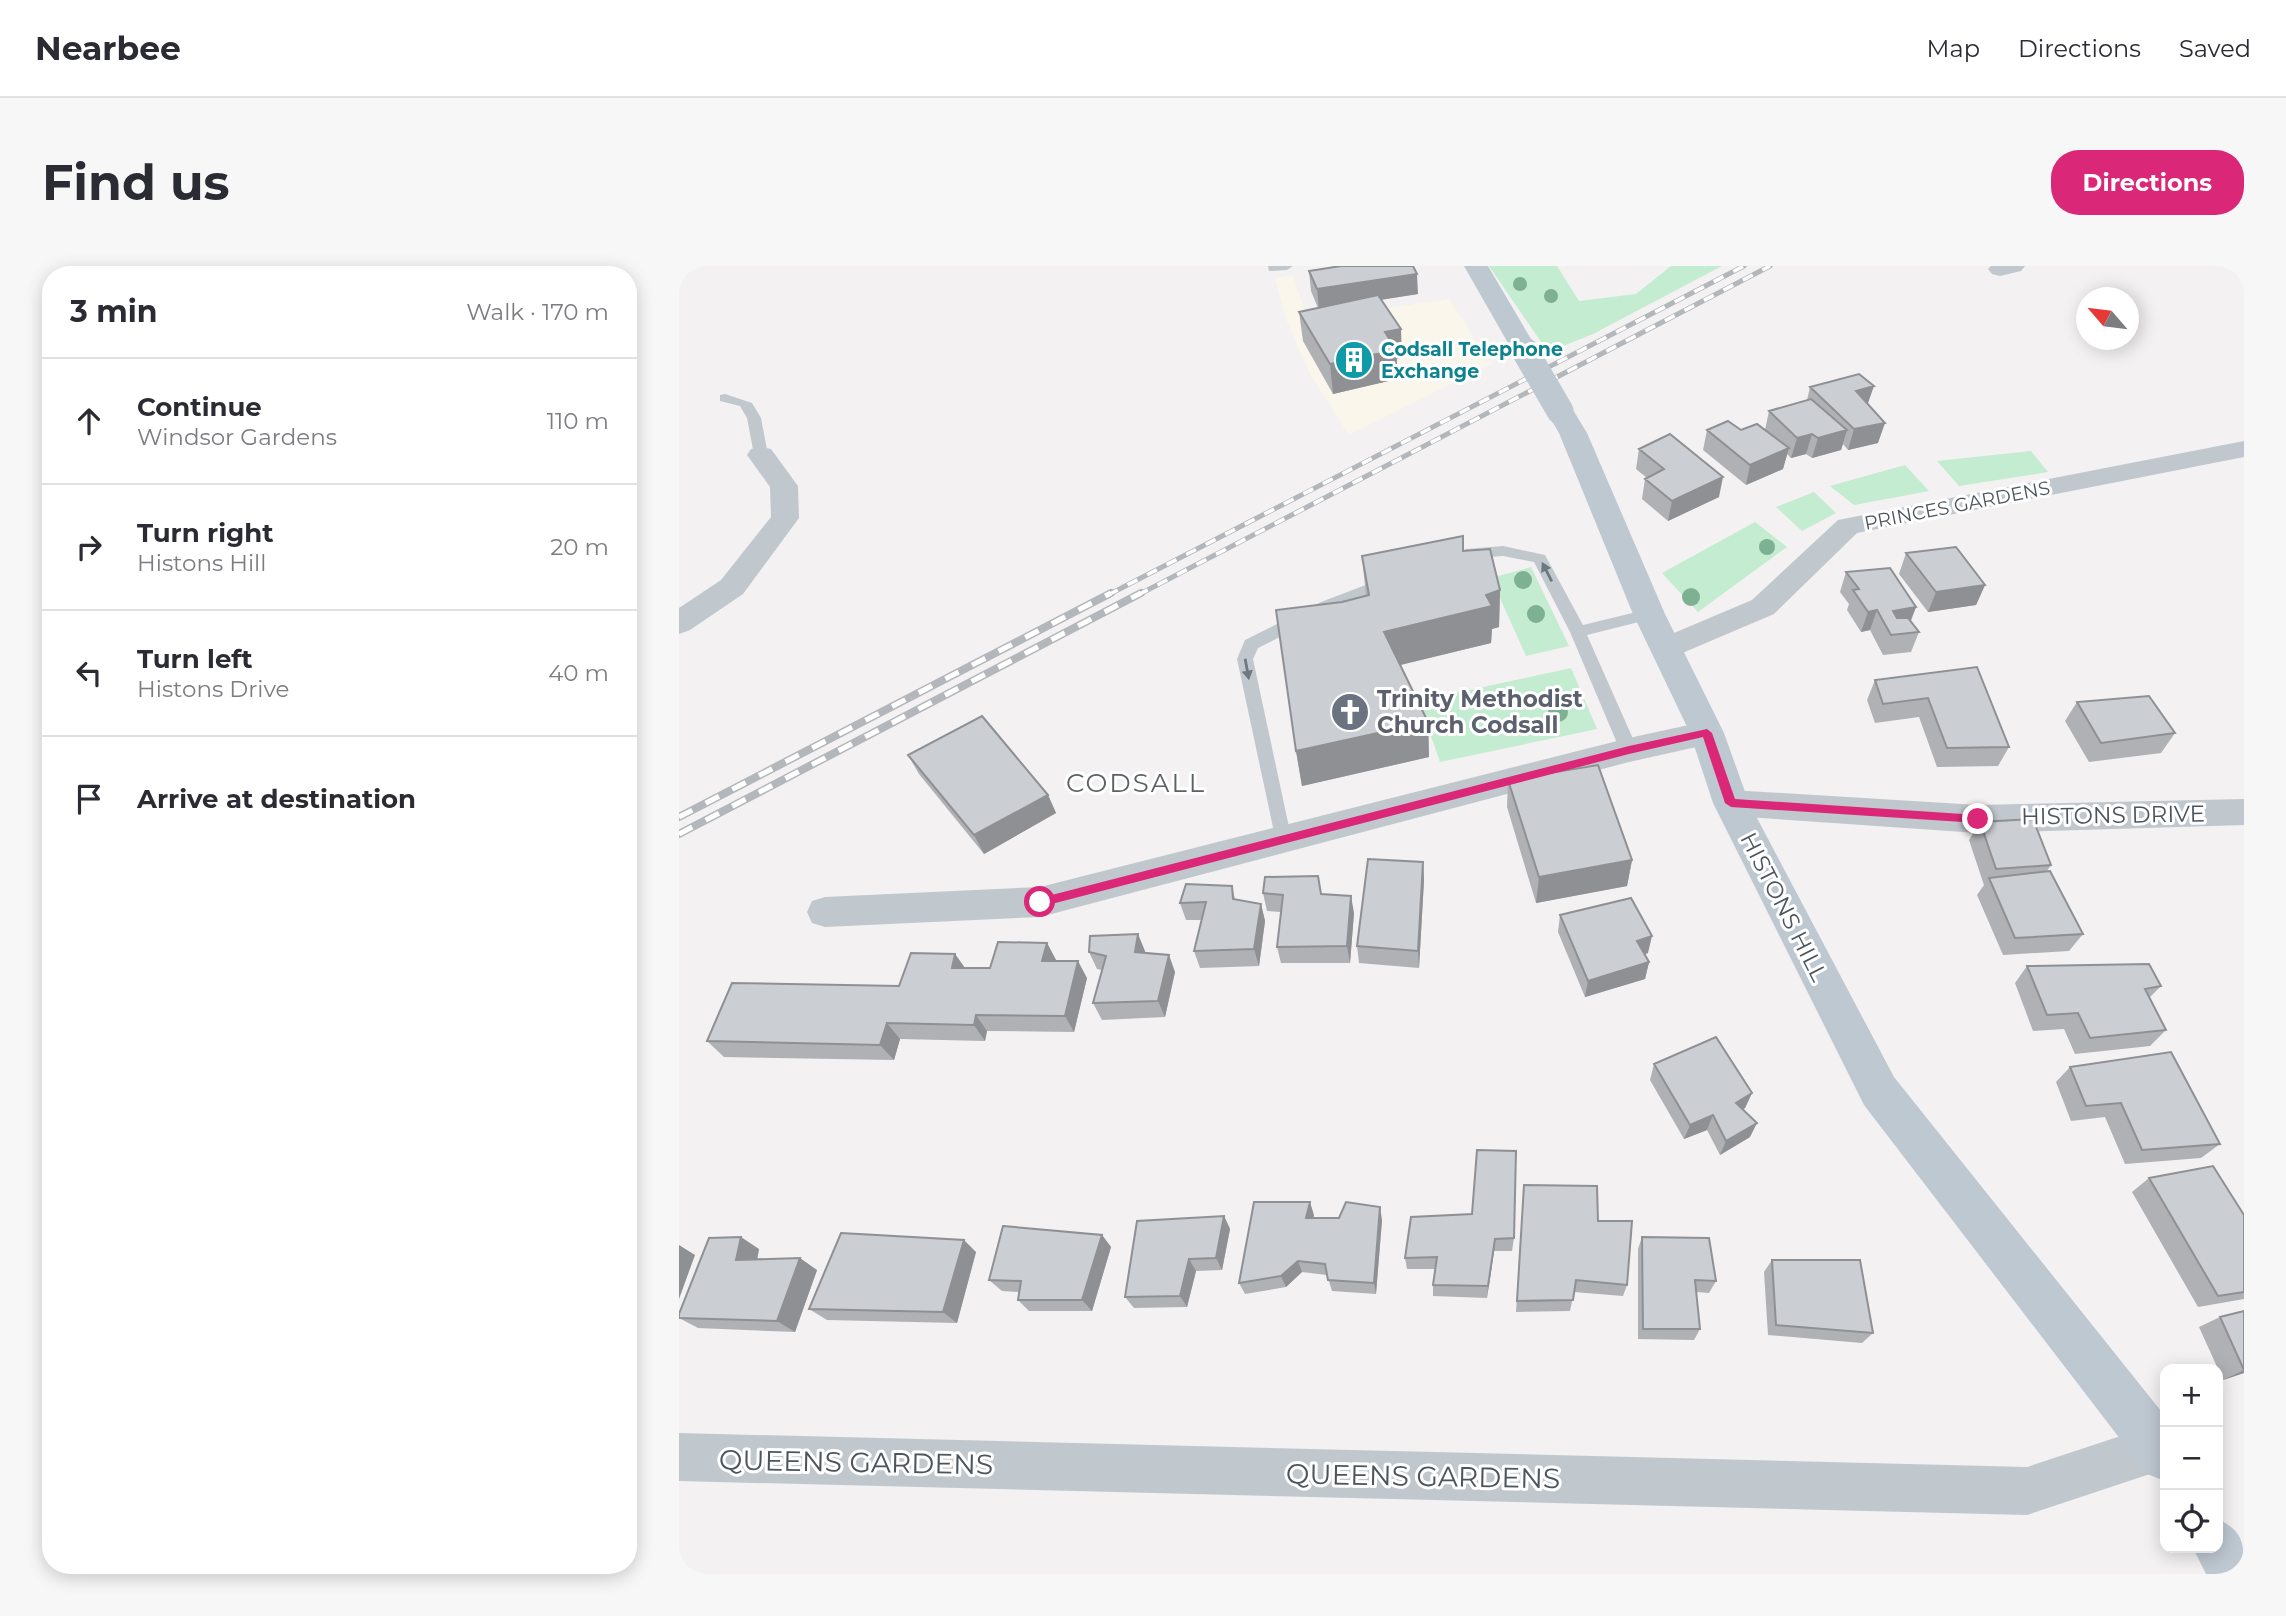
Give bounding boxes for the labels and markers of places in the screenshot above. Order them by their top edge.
place label: Codsall Telephone Exchange [1381,338,1563,383]
building icon: Codsall Telephone Exchange [1333,339,1375,381]
place label: Trinity Methodist Church Codsall [1377,685,1583,739]
church icon: Trinity Methodist Church Codsall [1329,691,1371,733]

